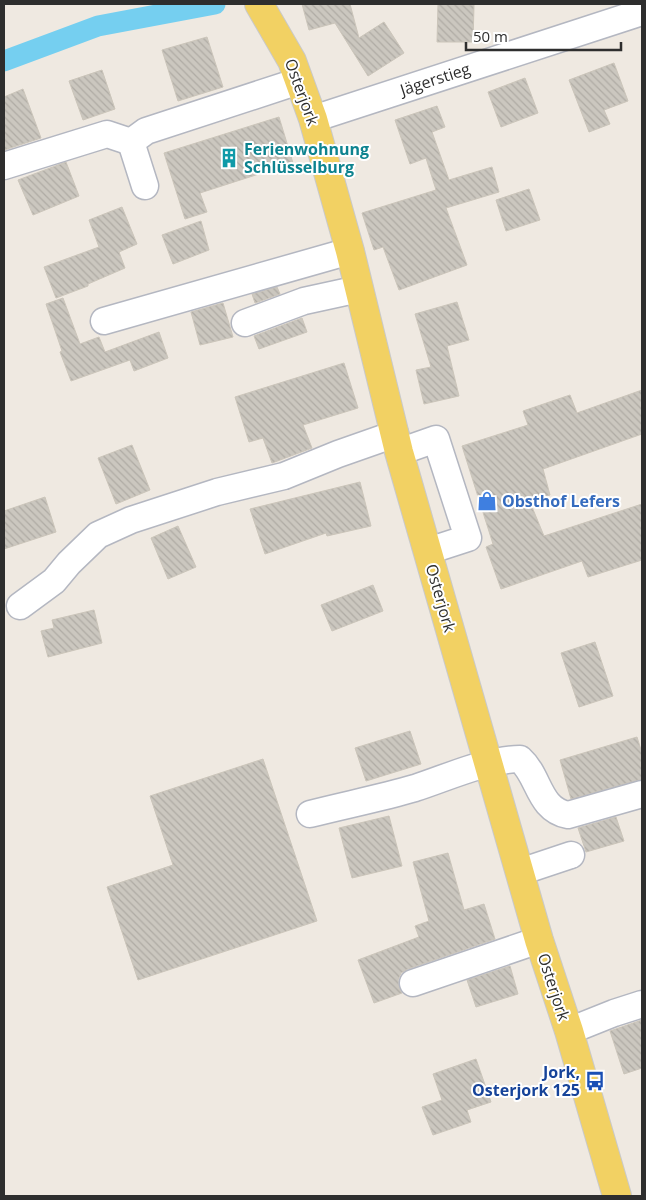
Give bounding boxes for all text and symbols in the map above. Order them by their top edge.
scale bar [466,20,621,52]
text: 50 m [473,26,508,46]
street label: Osterjork [280,55,324,129]
street label: Jägerstieg [395,57,473,101]
place label: Ferienwohnung Schlüsselburg [244,138,369,178]
building icon: Ferienwohnung Schlüsselburg [218,147,240,169]
shop icon: Obsthof Lefers [476,490,498,512]
place label: Obsthof Lefers [502,490,620,512]
street label: Osterjork [421,561,461,635]
street label: Osterjork [533,950,575,1024]
place label: Jork, Osterjork 125 [472,1061,580,1101]
bus stop icon: Jork, Osterjork 125 [584,1070,606,1092]

